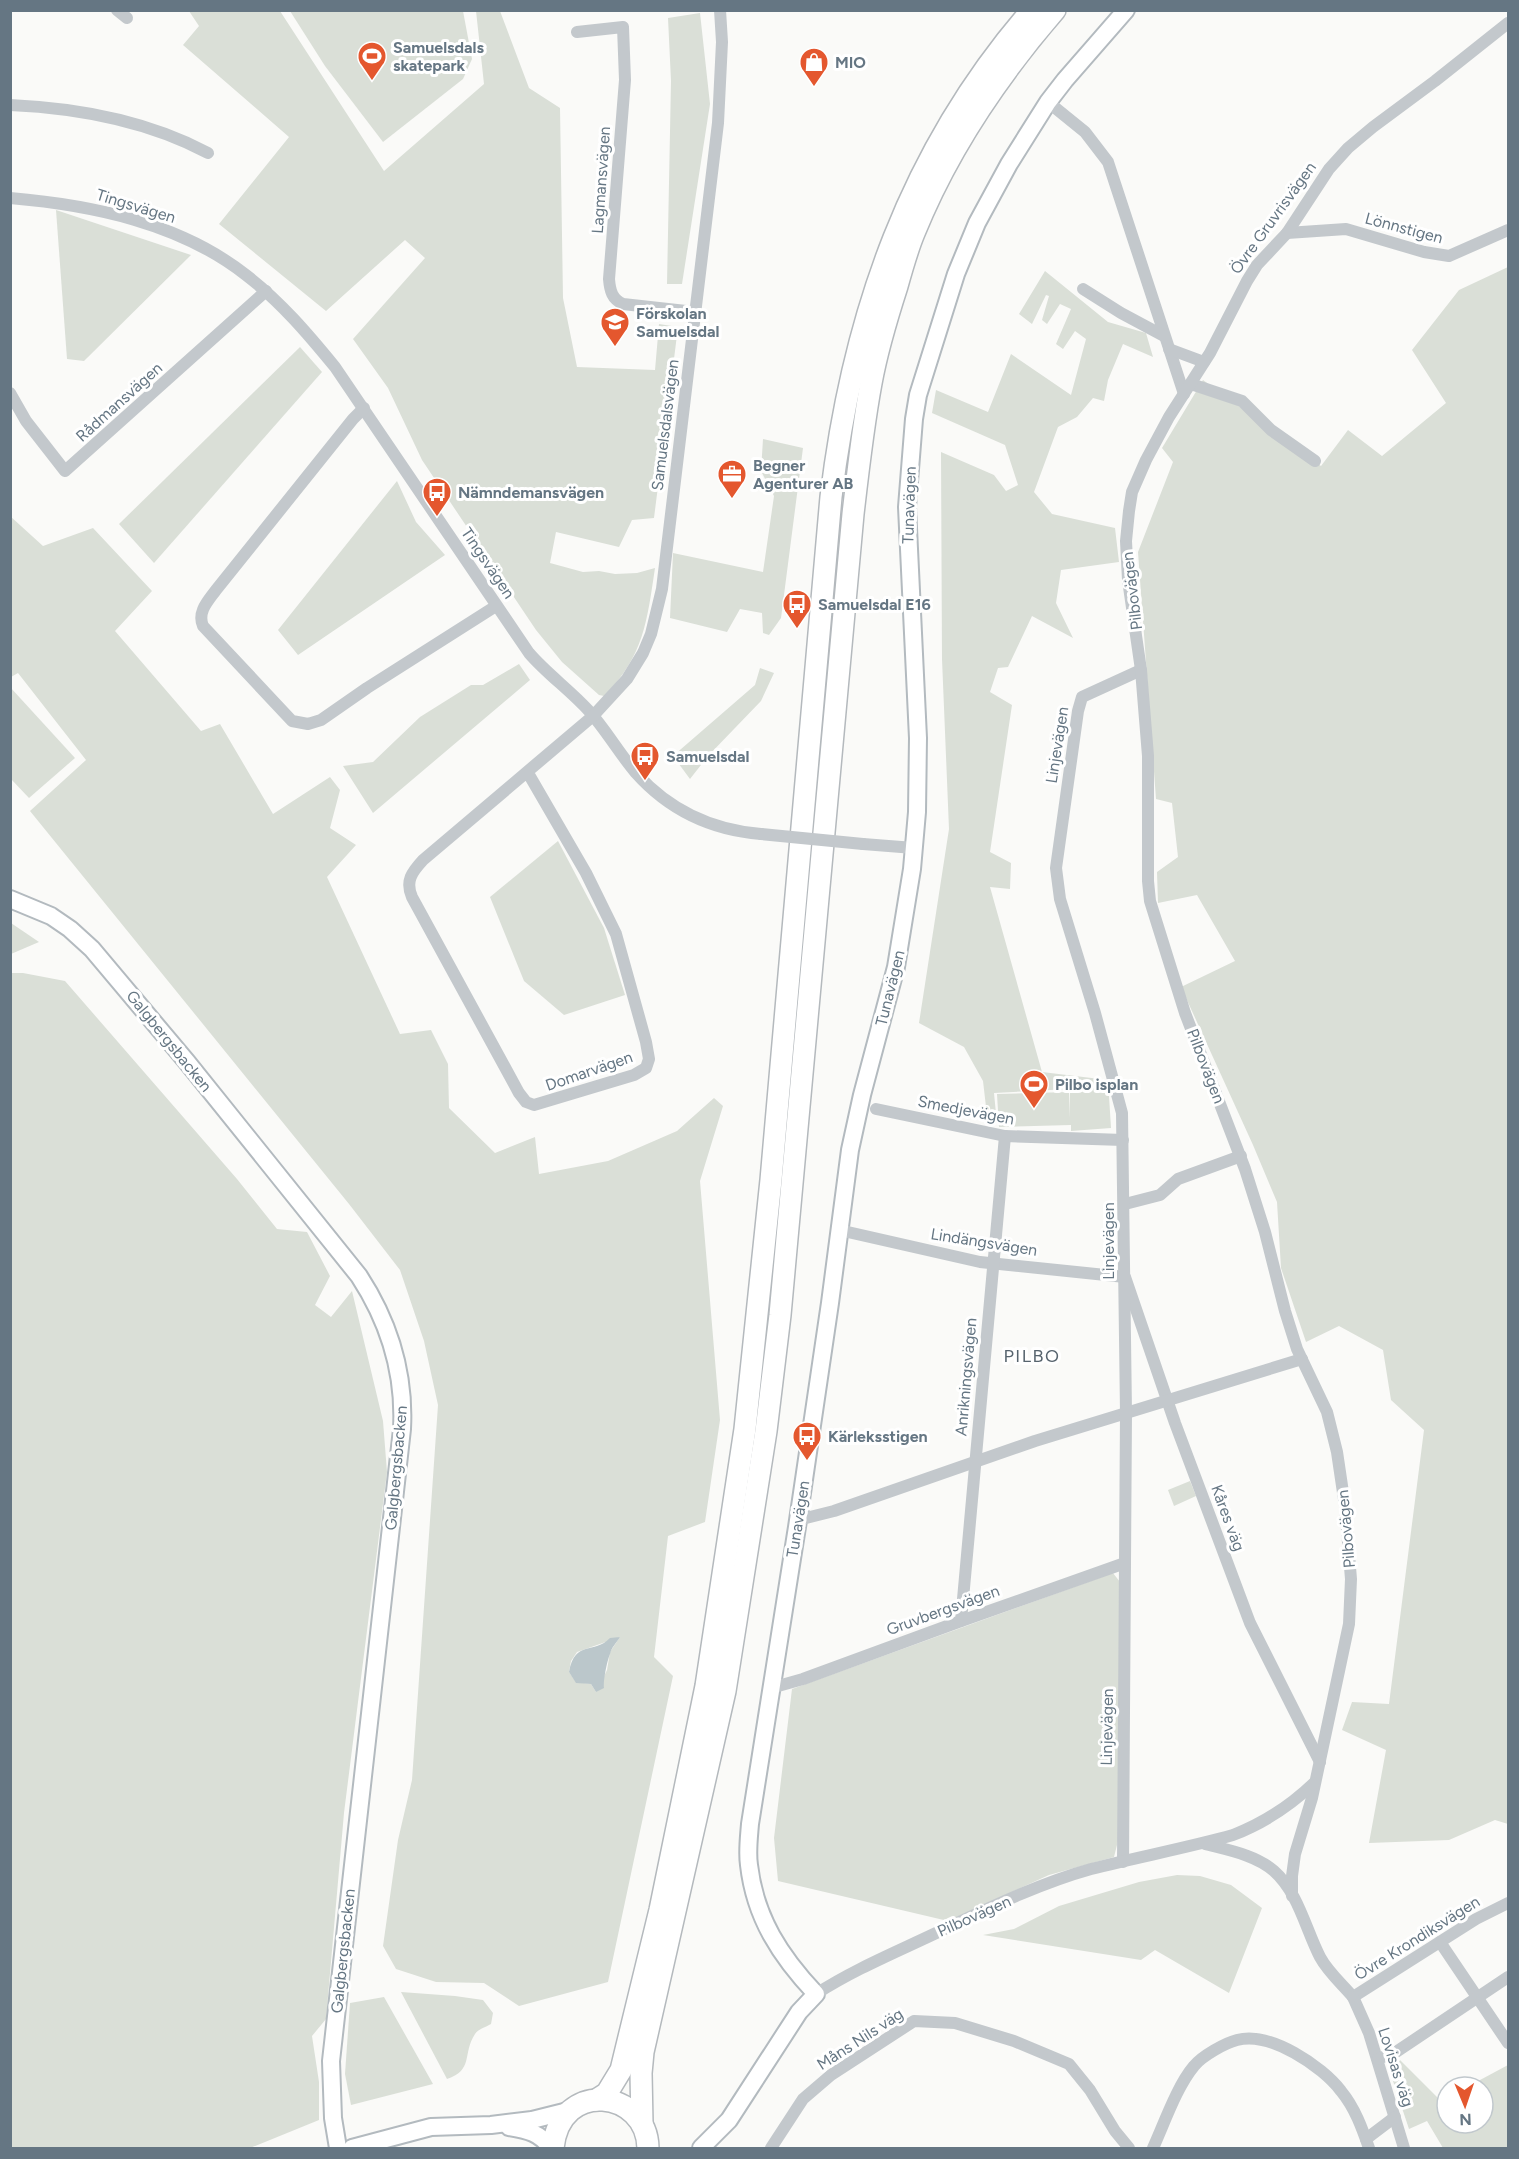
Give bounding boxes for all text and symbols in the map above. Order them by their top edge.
place label: Samuelsdals skatepark [393,38,485,75]
sports icon: Samuelsdals skatepark [356,40,388,82]
shop icon: MIO [798,46,830,88]
place label: MIO [835,53,866,72]
street label: Lagmansvägen [588,126,614,234]
street label: Övre Gruvrisvägen [1226,158,1320,278]
street label: Tingsvägen [94,185,178,227]
street label: Lönnstigen [1363,209,1445,248]
place label: Förskolan Samuelsdal [636,304,720,341]
school or university icon: Förskolan Samuelsdal [599,306,631,348]
street label: Rådmansvägen [72,358,166,446]
street label: Samuelsdalsvägen [648,358,682,492]
place label: Begner Agenturer AB [753,456,854,493]
office icon: Begner Agenturer AB [716,458,748,500]
street label: Tunavägen [898,466,920,544]
bus stop icon: Nämndemansvägen [421,476,453,518]
place label: Nämndemansvägen [458,483,604,502]
street label: Tingsvägen [457,524,519,602]
street label: Pilbovägen [1118,551,1146,631]
bus stop icon: Samuelsdal E16 [781,588,813,630]
place label: Samuelsdal E16 [818,595,931,614]
street label: Linjevägen [1042,705,1072,785]
bus stop icon: Samuelsdal [629,740,661,782]
place label: Samuelsdal [666,747,750,766]
street label: Tunavägen [871,948,909,1028]
street label: Galgbergsbacken [122,986,216,1096]
street label: Pilbovägen [1183,1026,1229,1106]
street label: Domarvägen [543,1047,635,1095]
sports icon: Pilbo isplan [1018,1068,1050,1110]
place label: Pilbo isplan [1055,1075,1138,1094]
street label: Smedjevägen [916,1091,1016,1129]
street label: Linjevägen [1099,1202,1118,1280]
street label: Lindängsvägen [929,1224,1039,1260]
street label: Anrikningsvägen [951,1317,981,1437]
district label: PILBO [1003,1345,1061,1367]
street label: Galgbergsbacken [381,1405,411,1531]
bus stop icon: Kärleksstigen [791,1420,823,1462]
place label: Kärleksstigen [828,1427,928,1446]
street label: Tunavägen [783,1479,813,1559]
street label: Kåres väg [1207,1482,1249,1554]
street label: Pilbovägen [1333,1489,1359,1569]
street label: Gruvbergsvägen [884,1581,1002,1639]
street label: Linjevägen [1097,1688,1117,1766]
street label: Galgbergsbacken [327,1888,359,2014]
street label: Pilbovägen [934,1891,1014,1941]
street label: Övre Krondiksvägen [1351,1892,1483,1984]
street label: Måns Nils väg [813,2004,907,2074]
street label: Lovisas väg [1374,2025,1418,2109]
north arrow [1435,2075,1495,2135]
text: N [1459,2110,1472,2129]

